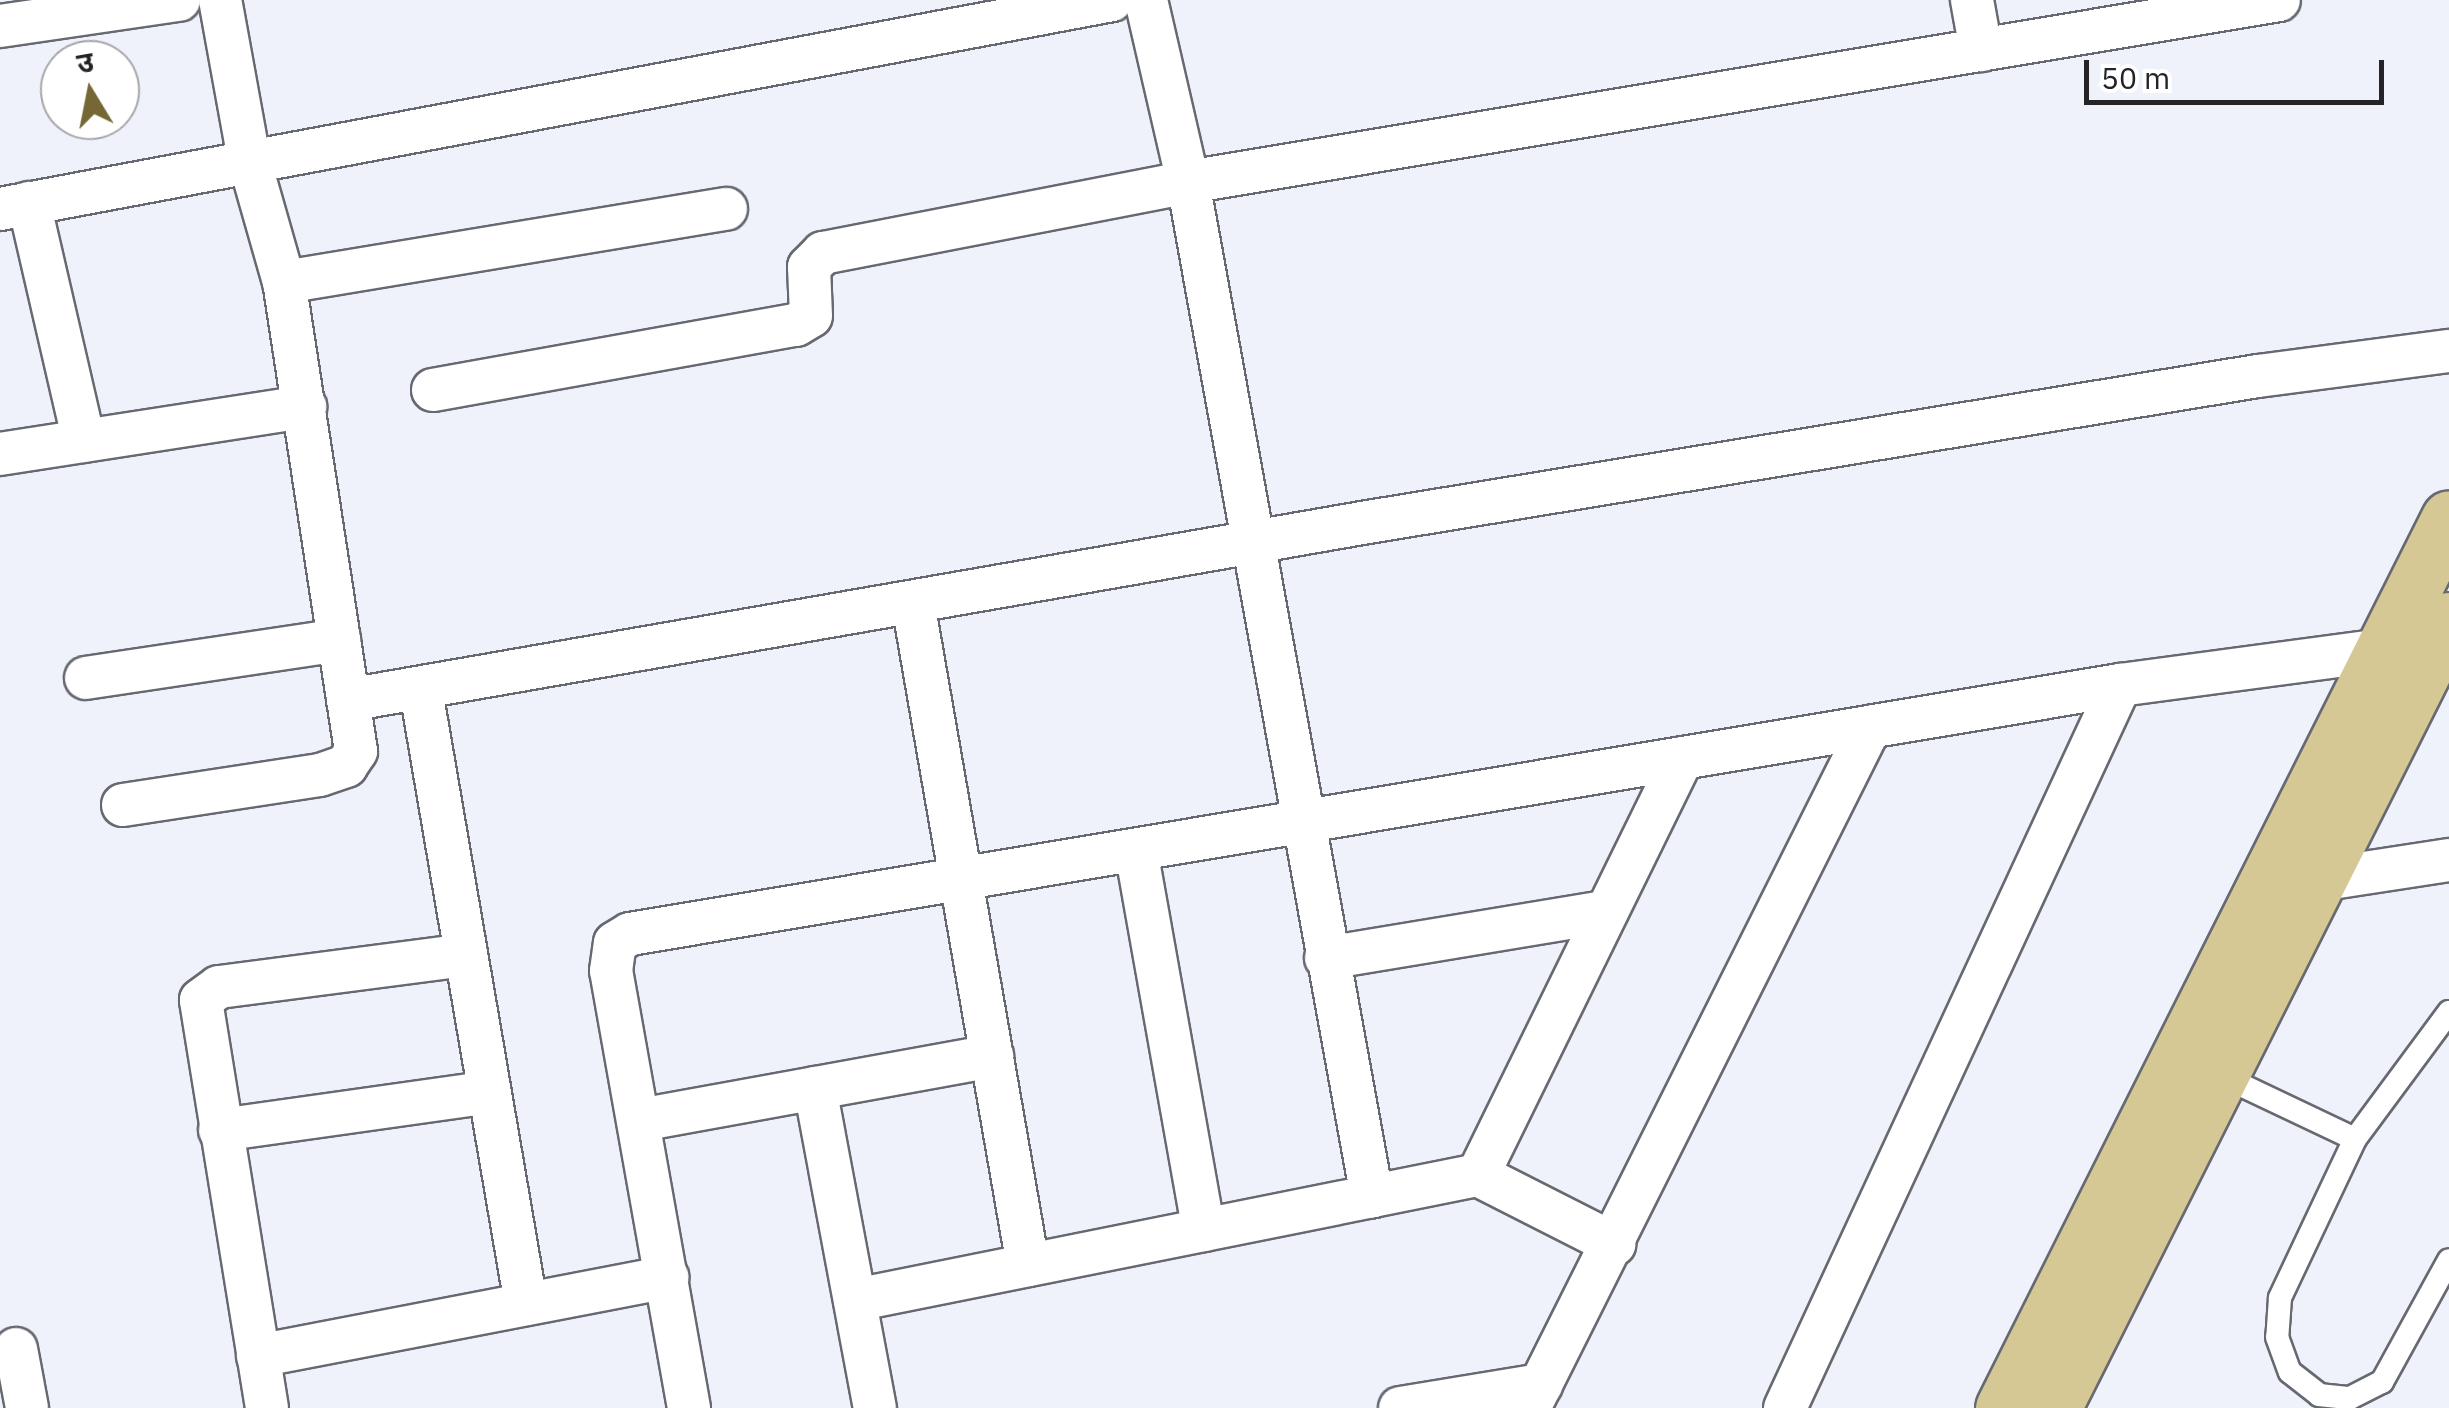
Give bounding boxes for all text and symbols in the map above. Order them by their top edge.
north arrow [40,40,140,140]
scale bar [2089,40,2389,102]
text: उ [74,42,96,82]
text: 50 m [2101,58,2170,97]

